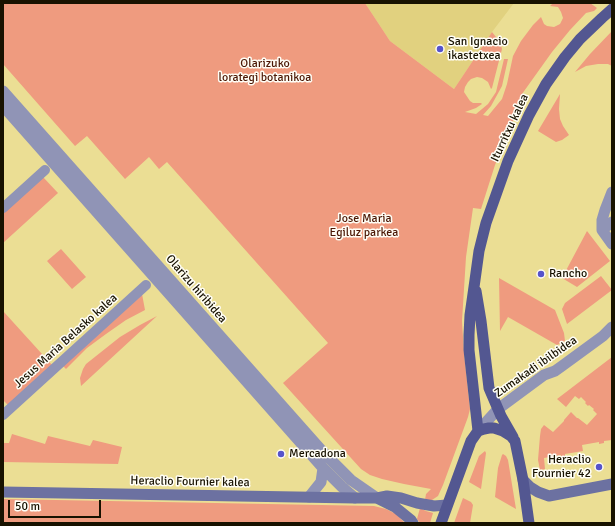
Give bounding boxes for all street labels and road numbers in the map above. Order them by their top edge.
street label: Iturritxu kalea [488,92,532,164]
street label: Olarizu hiribidea [162,252,230,326]
street label: Jesus Maria Belasko kalea [11,291,121,391]
street label: Zumakadi ibilbidea [492,333,580,401]
street label: Heraclio Fournier kalea [130,474,250,490]

